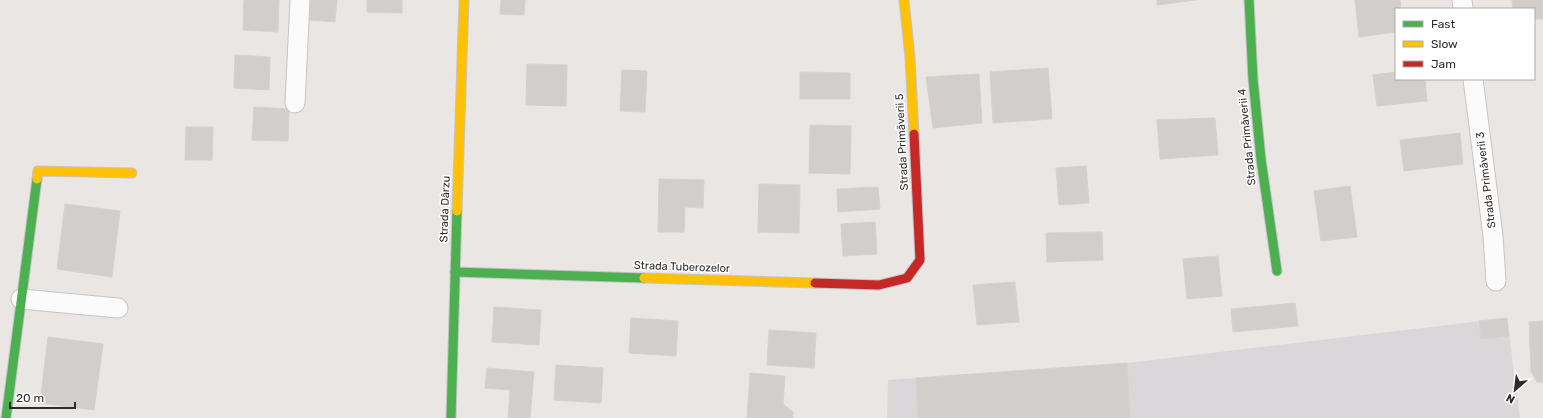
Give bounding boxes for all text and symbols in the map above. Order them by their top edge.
legend [1395,8,1535,80]
text: Fast [1431,17,1455,31]
text: Slow [1431,37,1458,51]
text: Jam [1431,57,1456,71]
street label: Strada Primăverii 4 [1235,88,1259,186]
street label: Strada Primăverii 5 [893,93,911,191]
street label: Strada Primăverii 3 [1474,131,1498,229]
street label: Strada Dârzu [437,175,453,243]
street label: Strada Tuberozelor [634,259,731,275]
north arrow [1495,370,1535,410]
scale bar [10,384,75,410]
text: 20 m [16,391,44,405]
text: N [1504,391,1517,406]

